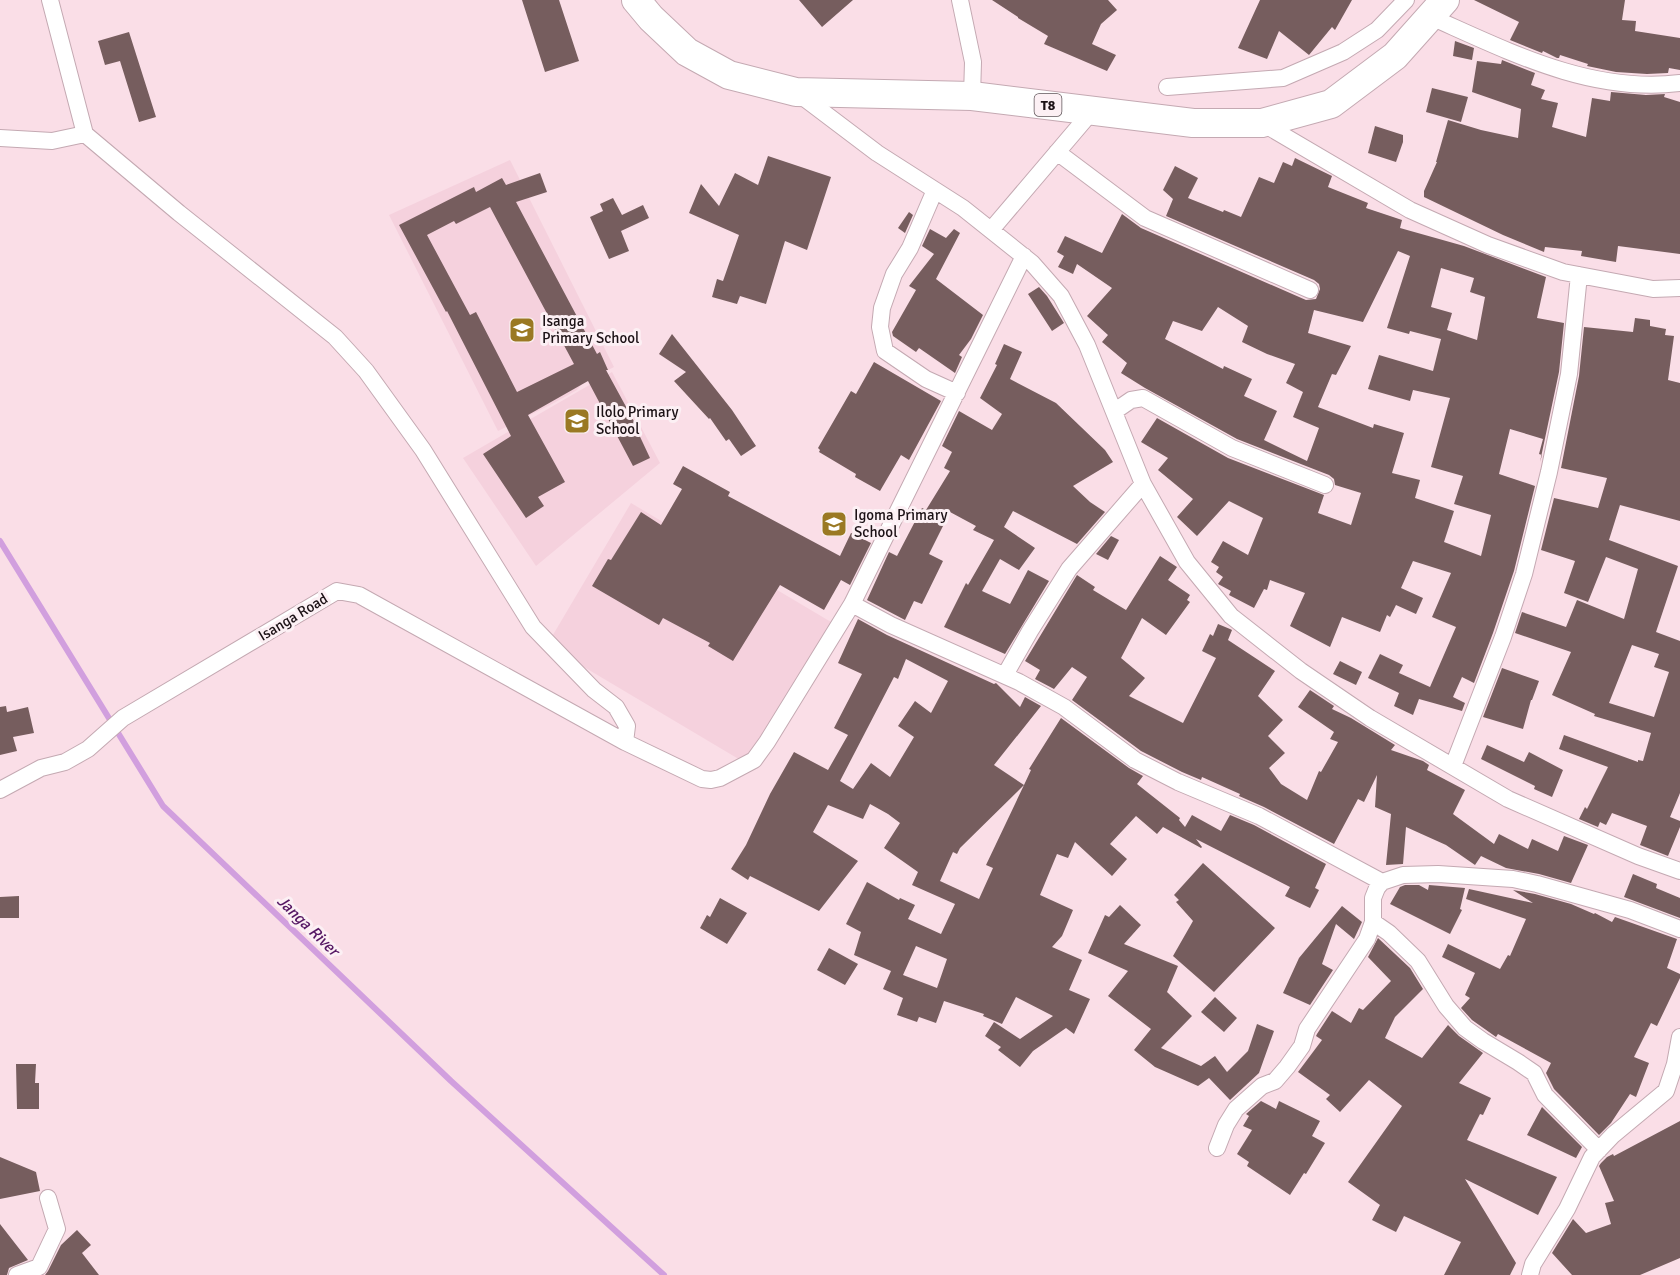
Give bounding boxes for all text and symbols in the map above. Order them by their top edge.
road number: T8 [1034,94,1062,116]
place label: Isanga Primary School [542,312,639,347]
school or university icon: Isanga Primary School [507,315,537,345]
place label: Ilolo Primary School [596,403,678,438]
school or university icon: Ilolo Primary School [562,406,592,436]
place label: Igoma Primary School [854,506,948,541]
school or university icon: Igoma Primary School [819,509,849,539]
street label: Isanga Road [255,589,331,645]
water label: Janga River [273,892,345,962]

